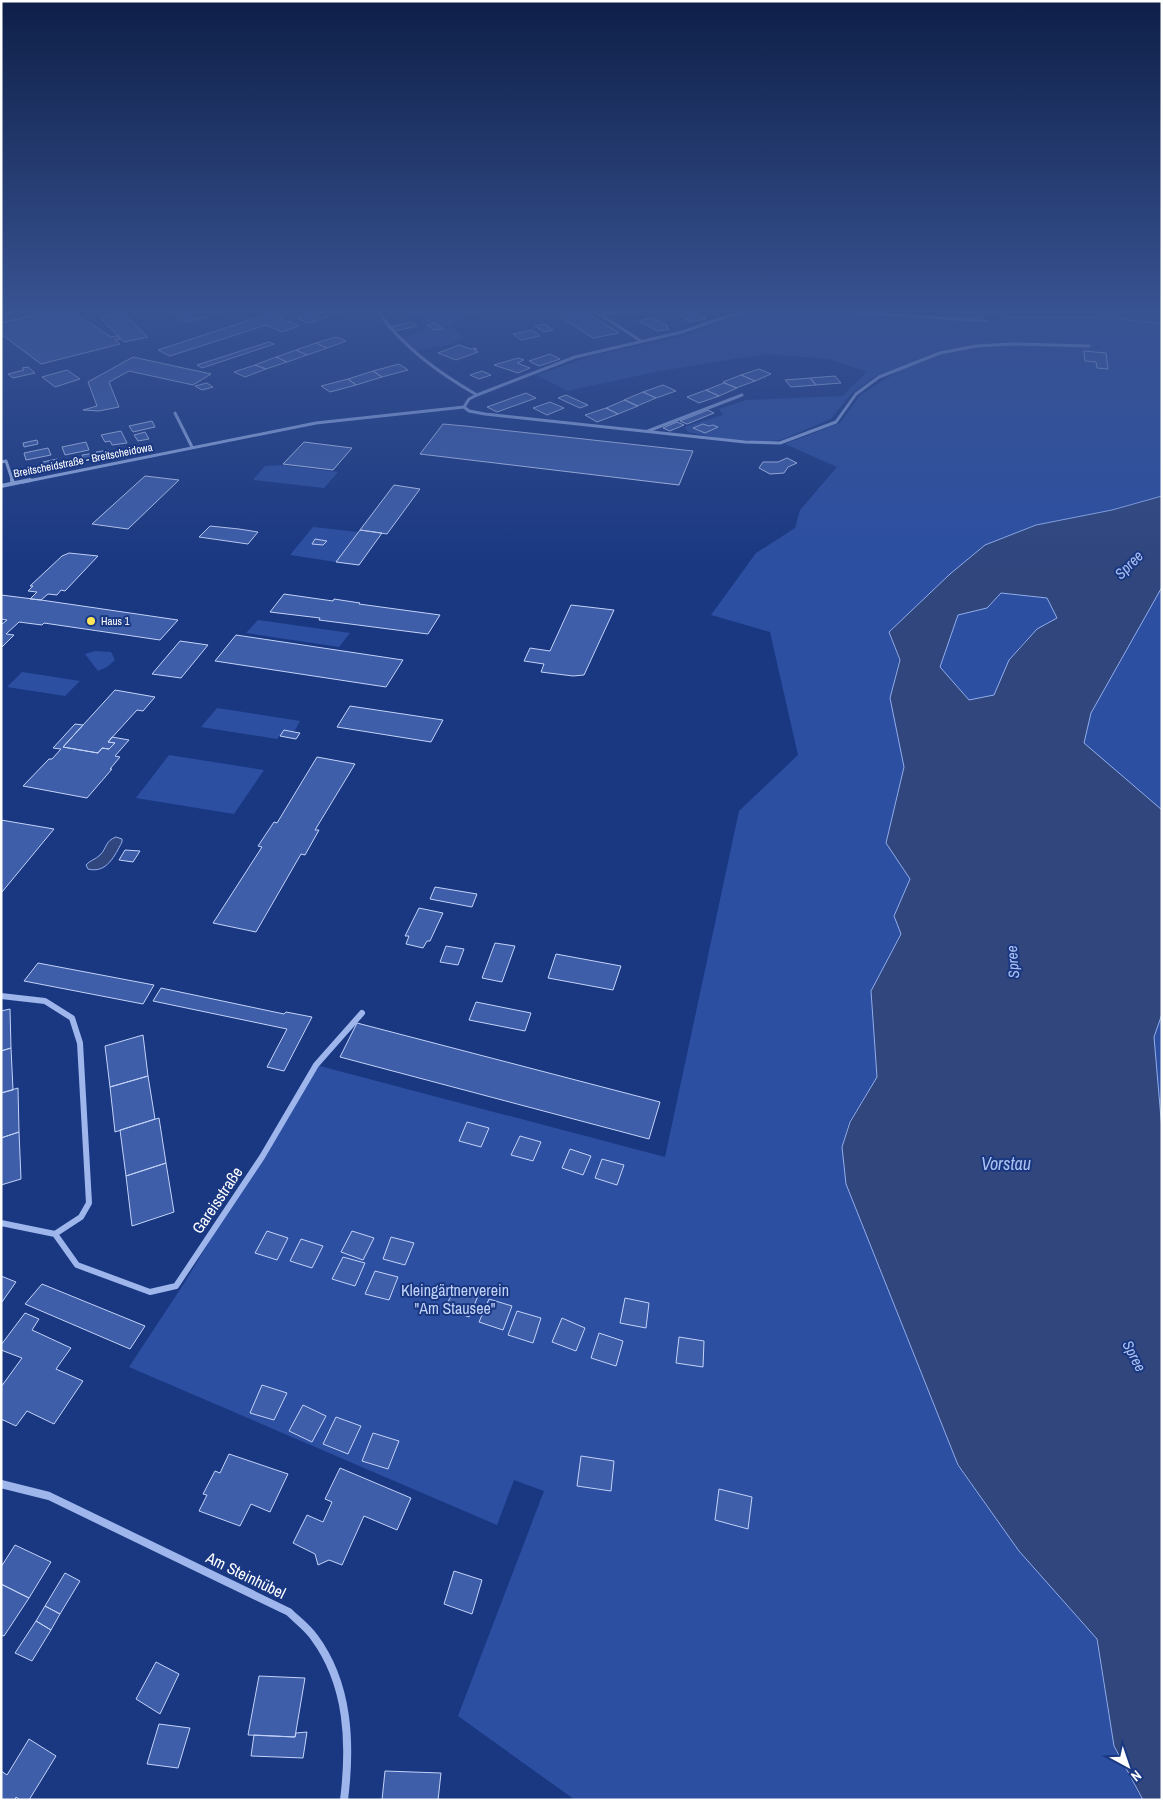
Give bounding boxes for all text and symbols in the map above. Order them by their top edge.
street label: Breitscheidstraße - Breitscheidowa [12,440,154,480]
water label: Spree [1110,546,1148,584]
place label: Haus 1 [101,614,130,628]
marker: Haus 1 [85,615,97,627]
water label: Spree [1001,945,1024,979]
water label: Vorstau [981,1151,1031,1176]
street label: Gareisstraße [186,1162,248,1238]
park label: Kleingärtnerverein "Am Stausee" [401,1279,509,1319]
water label: Spree [1118,1336,1151,1375]
street label: Am Steinhübel [202,1546,290,1604]
north arrow [1103,1741,1153,1791]
text: N [1127,1766,1145,1786]

